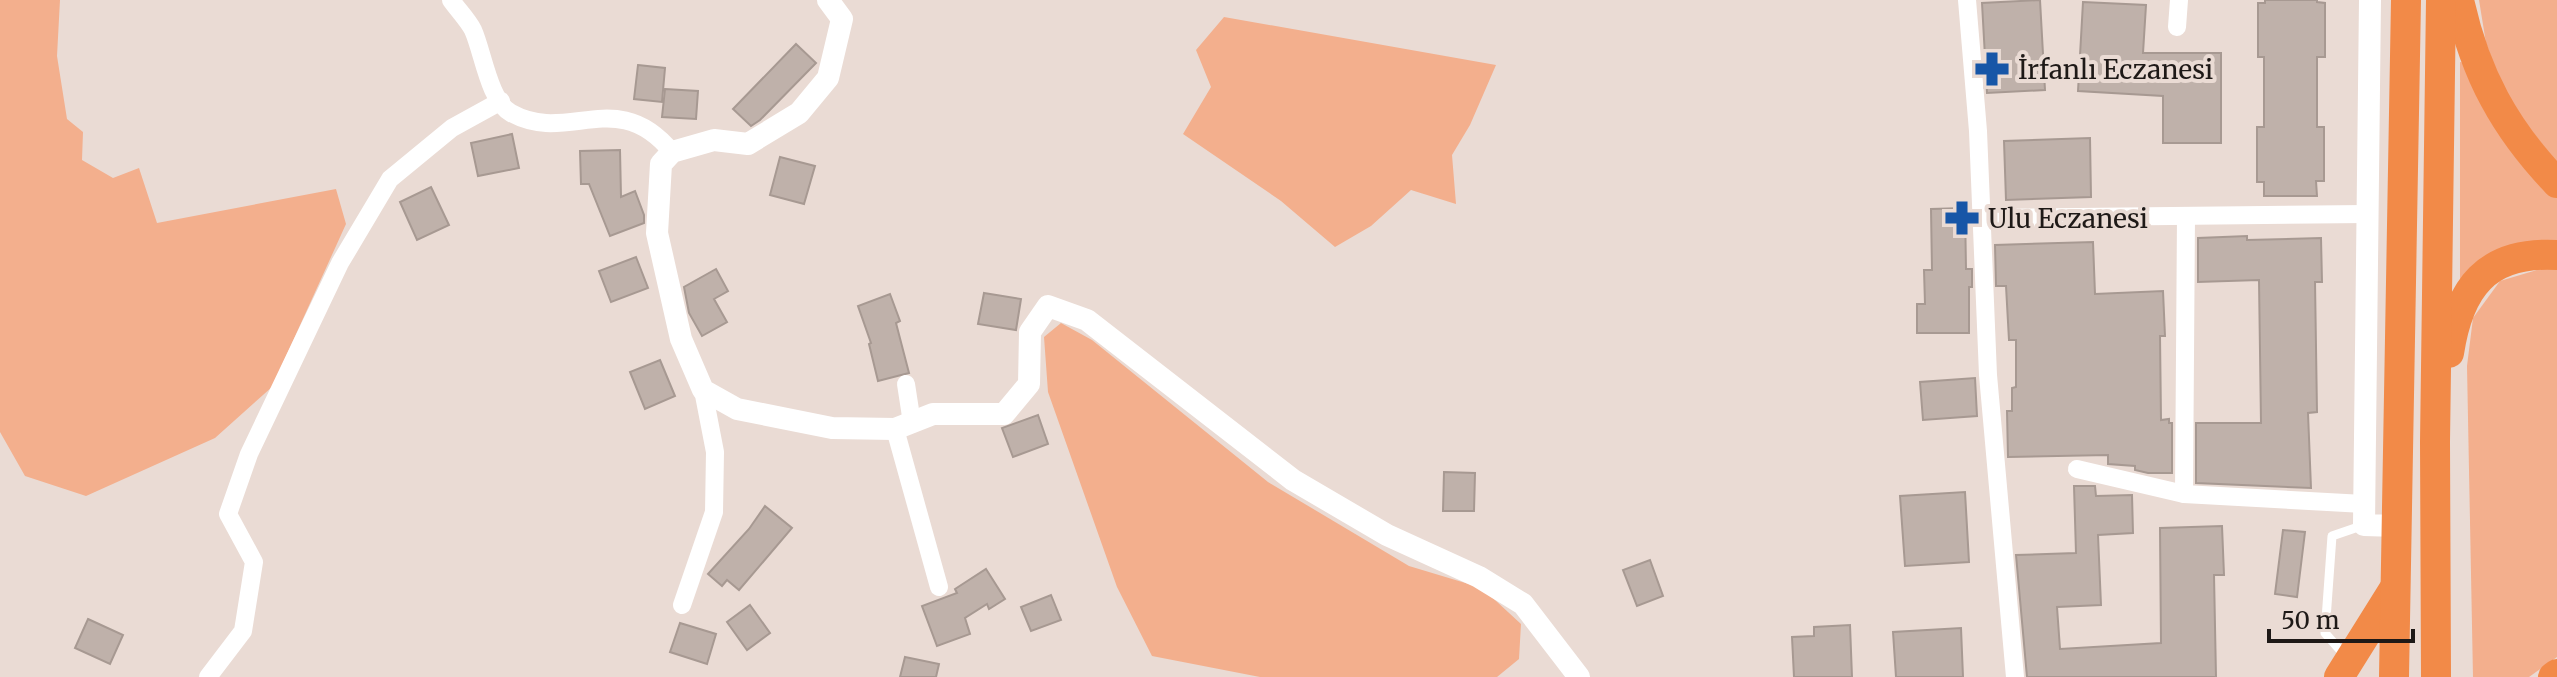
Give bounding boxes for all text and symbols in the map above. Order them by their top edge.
pharmacy icon: İrfanlı Eczanesi [1973,50,2011,88]
place label: İrfanlı Eczanesi [2018,53,2213,86]
pharmacy icon: Ulu Eczanesi [1943,199,1981,237]
place label: Ulu Eczanesi [1988,202,2148,235]
scale bar [2269,593,2413,643]
text: 50 m [2281,605,2340,636]

